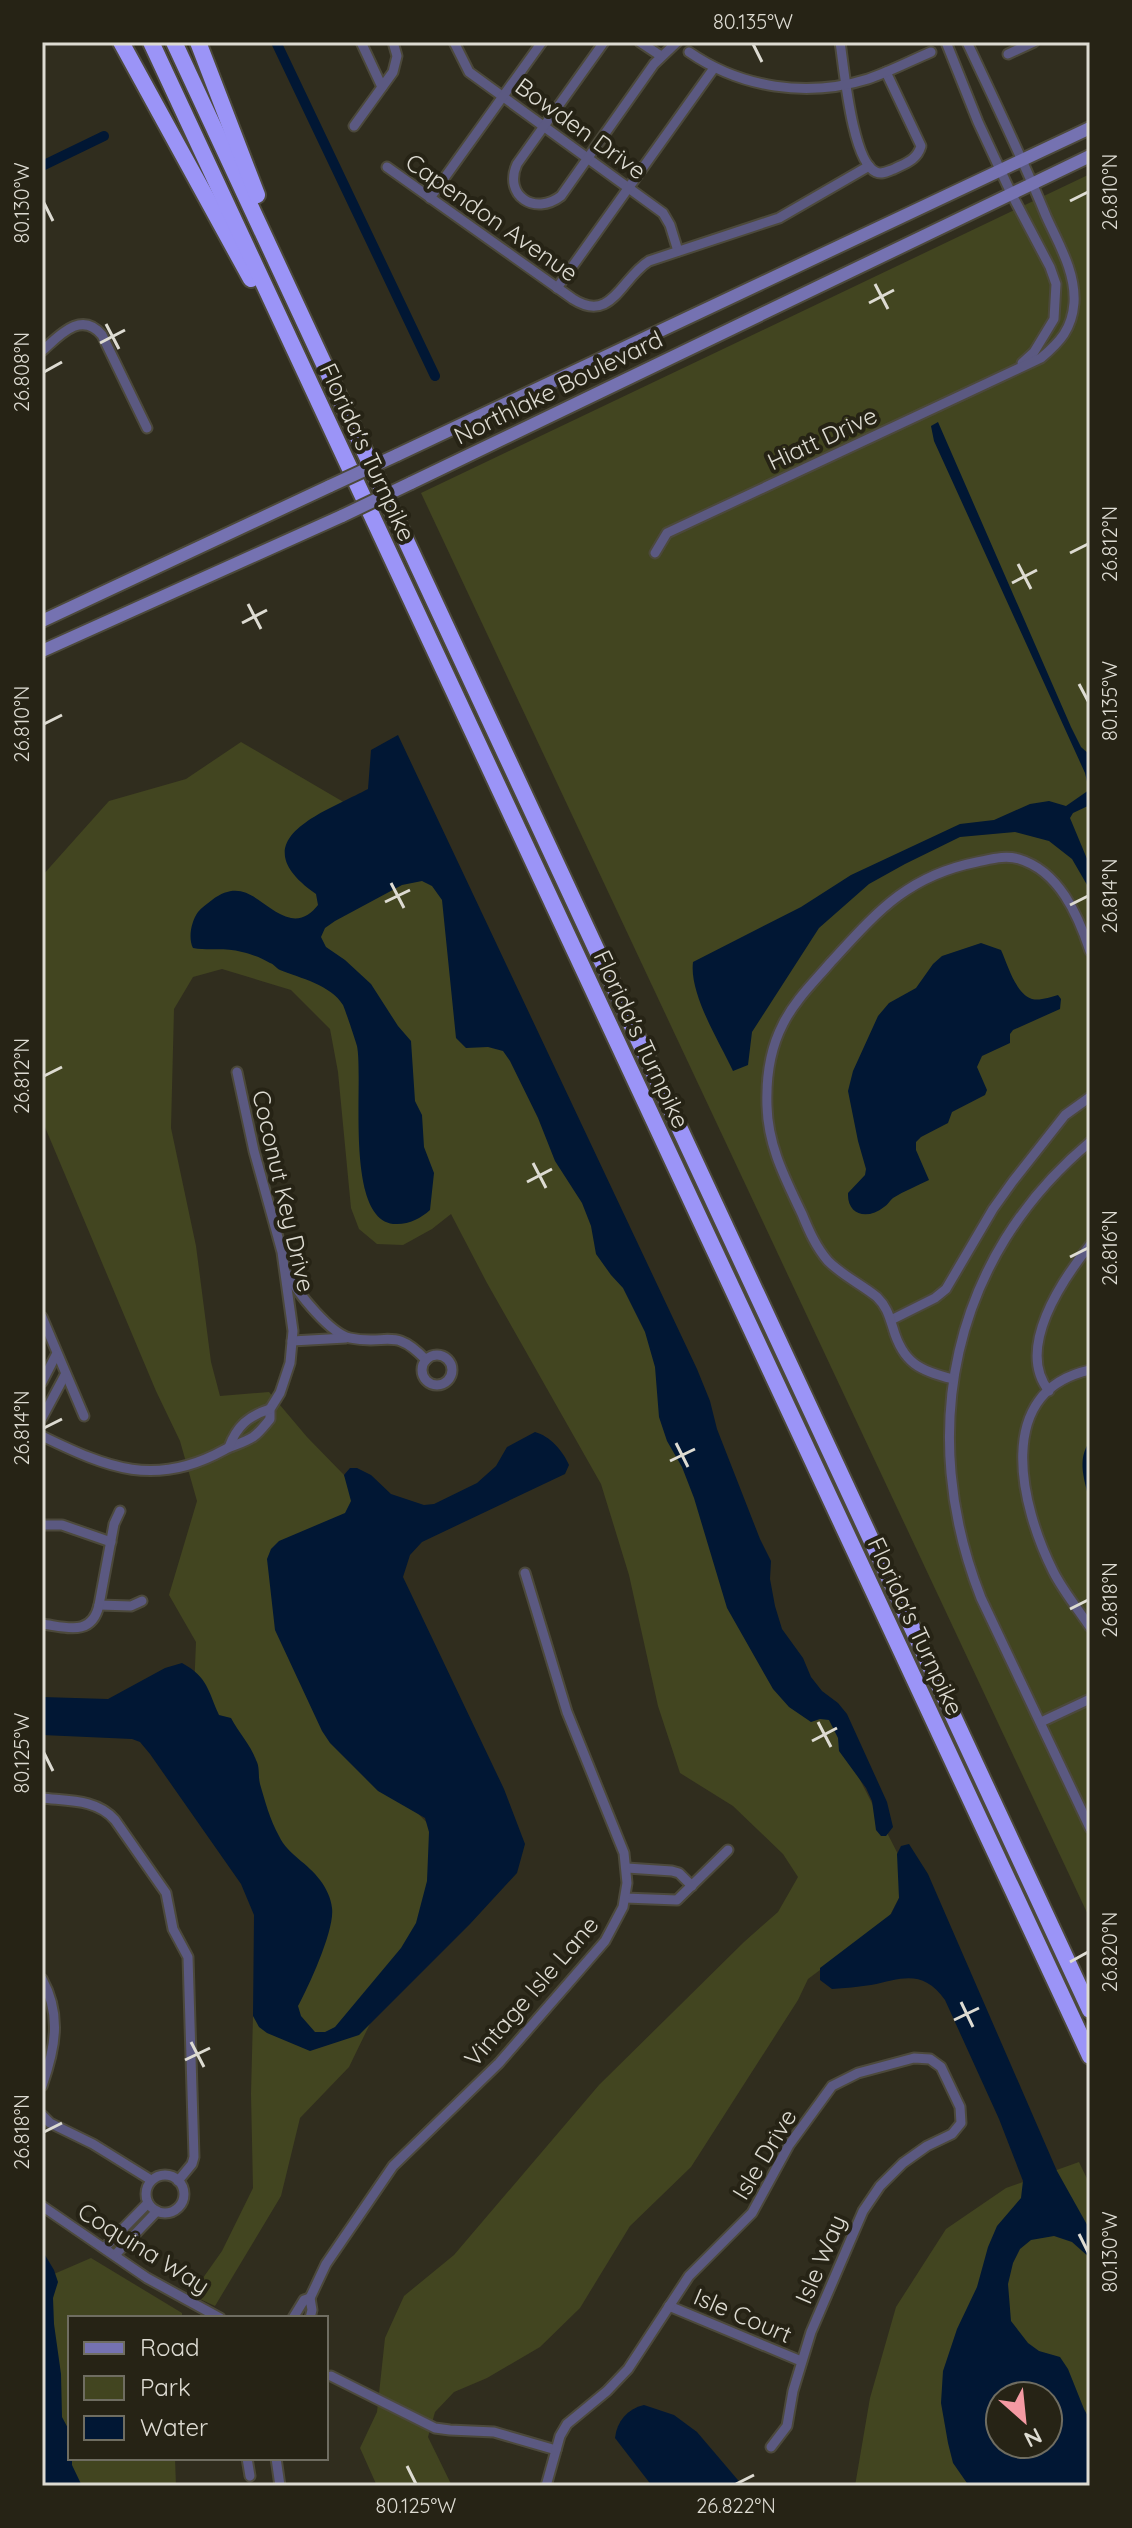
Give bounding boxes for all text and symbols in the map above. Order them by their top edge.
text: 80.135°W [713,9,793,34]
street label: Bowden Drive [510,70,652,186]
street label: Capendon Avenue [400,146,584,288]
text: 26.810°N [1097,154,1122,230]
text: 80.130°W [9,162,34,244]
street label: Northlake Boulevard [449,323,667,451]
text: 26.808°N [9,332,34,412]
street label: Florida's Turnpike [314,358,422,546]
street label: Hiatt Drive [762,400,882,476]
text: 26.812°N [1097,506,1122,582]
text: 80.135°W [1097,661,1122,741]
text: 26.810°N [9,686,34,762]
text: 26.814°N [1097,858,1122,934]
street label: Florida's Turnpike [588,945,696,1133]
text: 26.812°N [9,1038,34,1114]
street label: Coconut Key Drive [246,1087,322,1295]
text: 26.816°N [1097,1210,1122,1286]
text: 26.814°N [9,1390,34,1466]
street label: Florida's Turnpike [862,1532,970,1720]
text: 26.818°N [1097,1562,1122,1638]
text: 80.125°W [9,1713,34,1793]
street label: Vintage Isle Lane [457,1910,605,2072]
text: 26.820°N [1097,1912,1122,1992]
text: 26.818°N [9,2094,34,2170]
street label: Isle Drive [725,2103,803,2205]
street label: Coquina Way [73,2196,215,2300]
street label: Isle Way [788,2210,852,2308]
text: 80.130°W [1097,2211,1122,2293]
street label: Isle Court [689,2281,797,2349]
legend [68,2316,328,2460]
text: Road [140,2332,200,2362]
text: Park [140,2372,191,2402]
north arrow [984,2380,1064,2460]
text: Water [140,2412,208,2442]
text: N [1020,2422,1047,2454]
text: 80.125°W [376,2493,456,2518]
text: 26.822°N [696,2493,776,2518]

